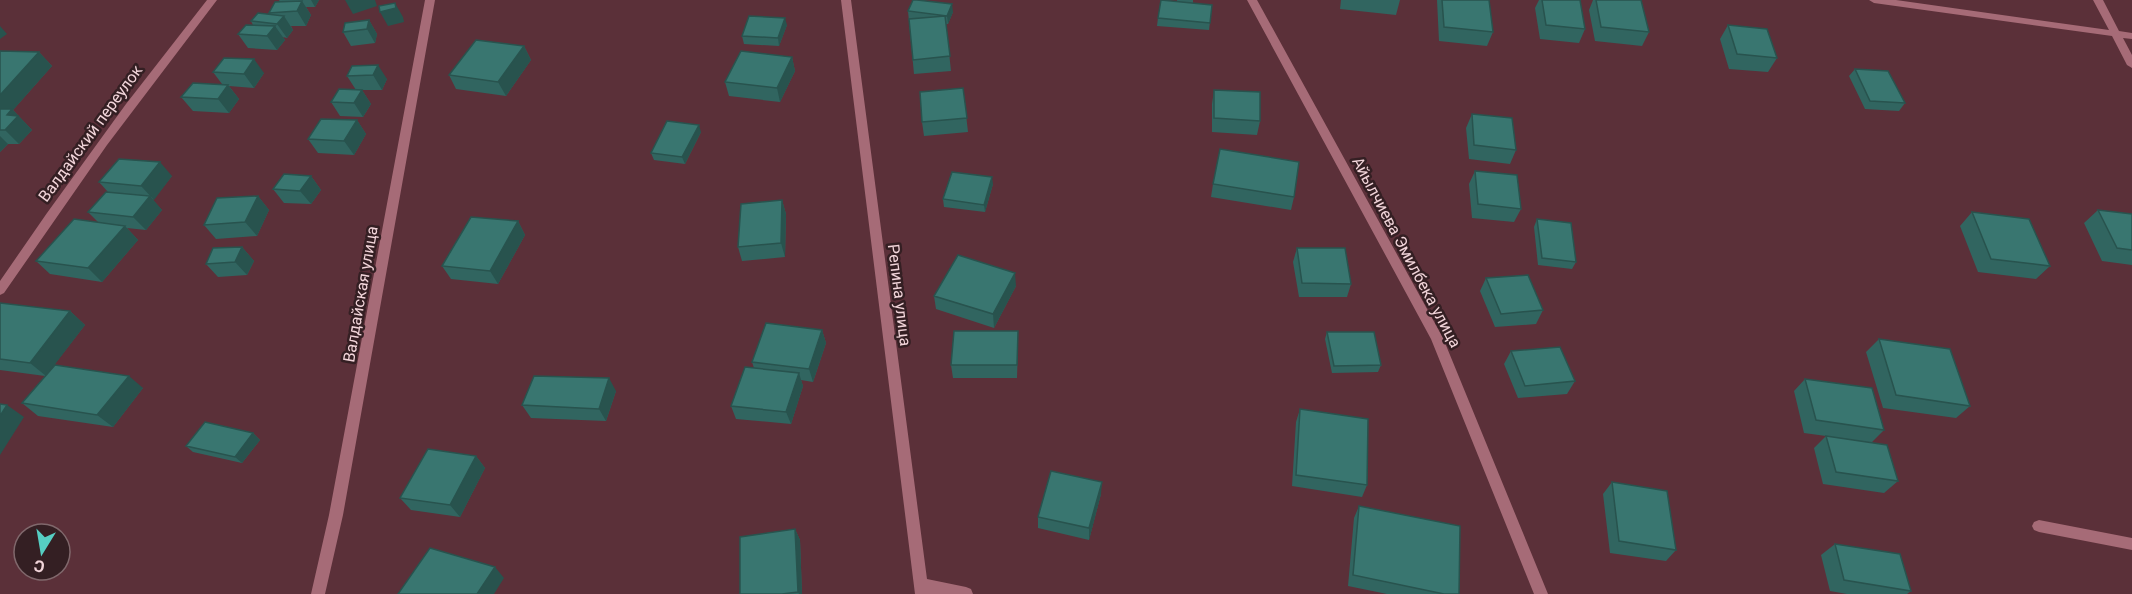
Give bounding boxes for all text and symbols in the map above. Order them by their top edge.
street label: Валдайский переулок [34,61,147,205]
street label: Айылчиева Эмилбека улица [1348,154,1465,351]
street label: Валдайская улица [339,225,382,364]
street label: Репина улица [884,243,915,347]
north arrow [12,522,72,582]
text: С [32,556,46,577]

